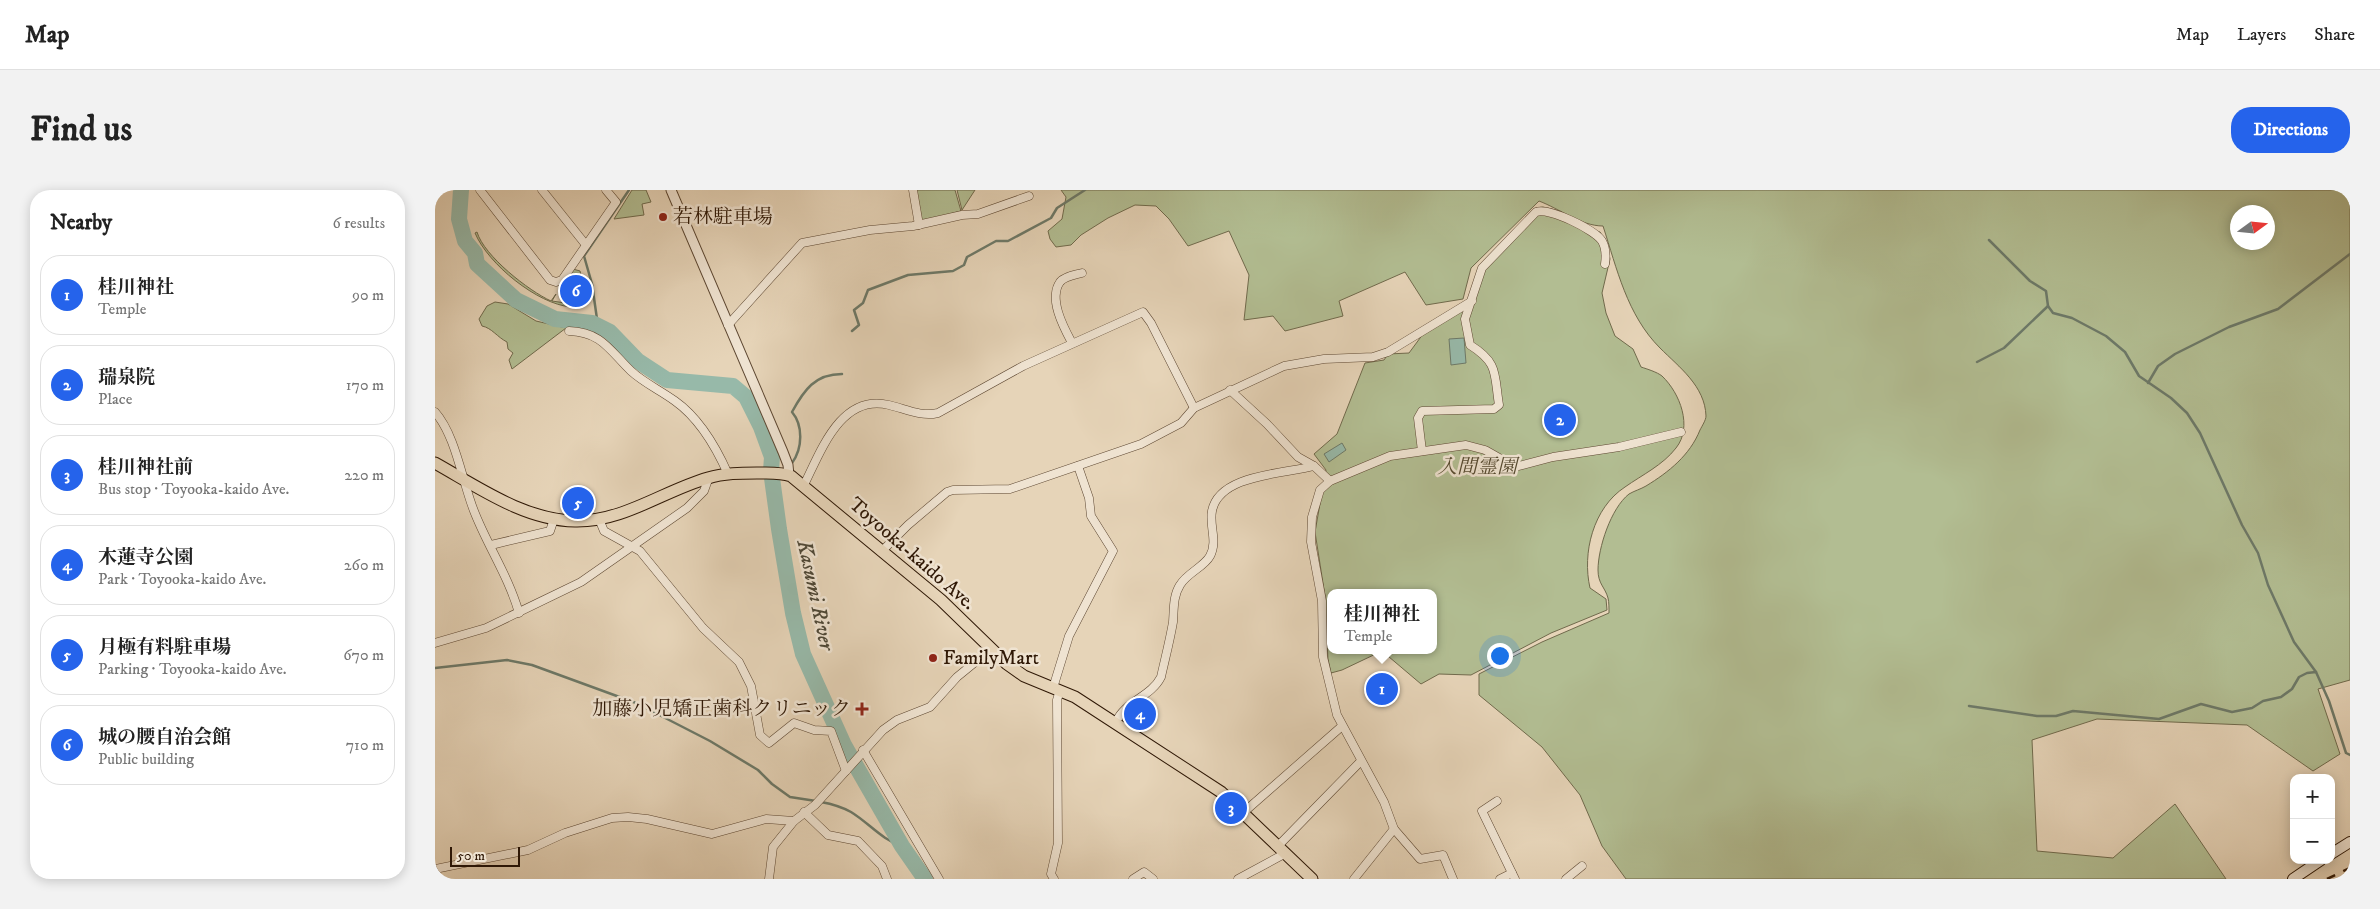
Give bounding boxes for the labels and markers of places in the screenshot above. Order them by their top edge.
place label: 若林駐車場 [673,205,773,230]
marker: 若林駐車場 [657,211,669,223]
pin: 6 [560,272,592,310]
pin: 2 [1544,401,1576,439]
pin: 5 [562,484,594,522]
place label: FamilyMart [943,646,1039,671]
marker: FamilyMart [927,652,939,664]
pin: 1 [1366,670,1398,708]
pin: 4 [1124,695,1156,733]
place label: 加藤小児矯正歯科クリニック [592,697,851,722]
marker: 加藤小児矯正歯科クリニック [855,702,869,716]
pin: 3 [1215,789,1247,827]

